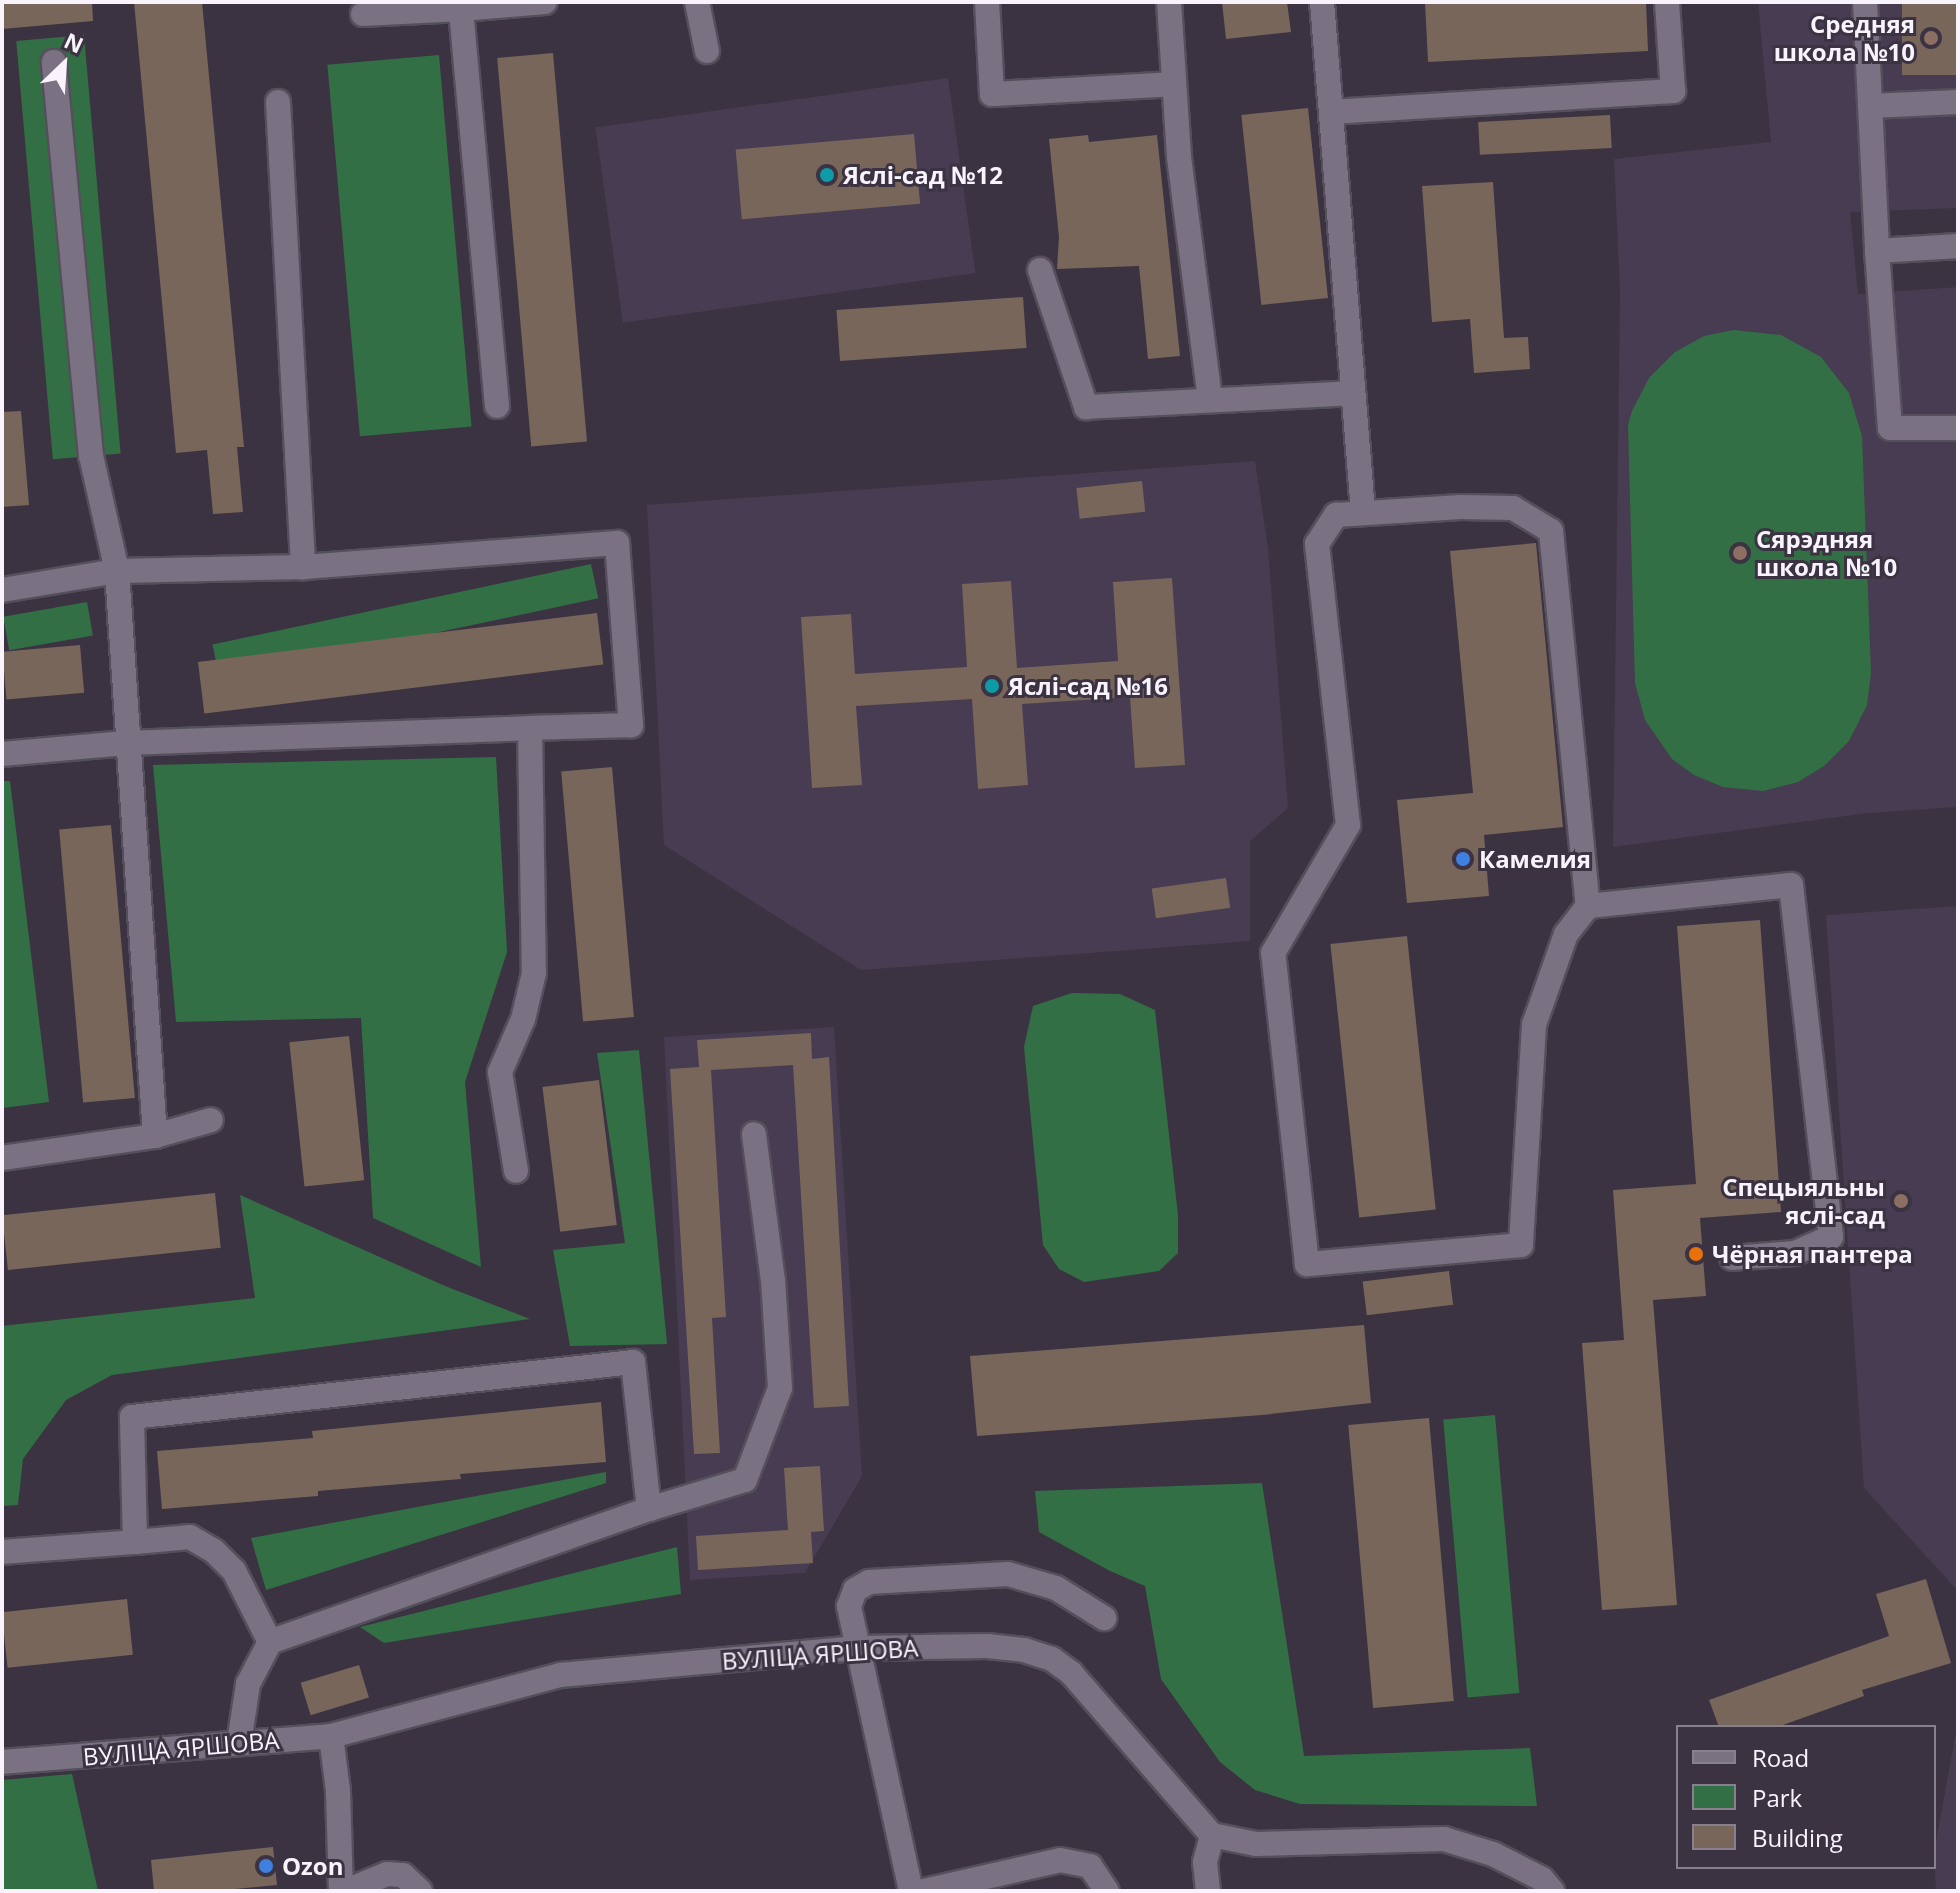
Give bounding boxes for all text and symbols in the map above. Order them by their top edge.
place label: Средняя школа №10 [1774,10,1915,66]
north arrow [24,24,104,104]
text: N [60,25,89,60]
marker: Средняя школа №10 [1922,29,1940,47]
place label: Яслі-сад №12 [843,161,1003,189]
marker: Яслі-сад №12 [818,166,836,184]
place label: Сярэдняя школа №10 [1756,525,1897,581]
marker: Сярэдняя школа №10 [1731,544,1749,562]
place label: Яслі-сад №16 [1008,672,1168,700]
marker: Яслі-сад №16 [983,677,1001,695]
place label: Камелия [1479,845,1591,873]
marker: Камелия [1454,850,1472,868]
place label: Спецыяльны яслі-сад [1722,1173,1885,1229]
marker: Спецыяльны яслі-сад [1892,1192,1910,1210]
place label: Чёрная пантера [1712,1240,1913,1268]
marker: Чёрная пантера [1687,1245,1705,1263]
street label: ВУЛІЦА ЯРШОВА [721,1633,919,1675]
street label: ВУЛІЦА ЯРШОВА [82,1725,280,1771]
legend [1676,1725,1936,1869]
text: Road [1752,1741,1809,1774]
text: Park [1752,1781,1802,1814]
text: Building [1752,1821,1843,1854]
place label: Ozon [282,1852,343,1880]
marker: Ozon [257,1857,275,1875]

